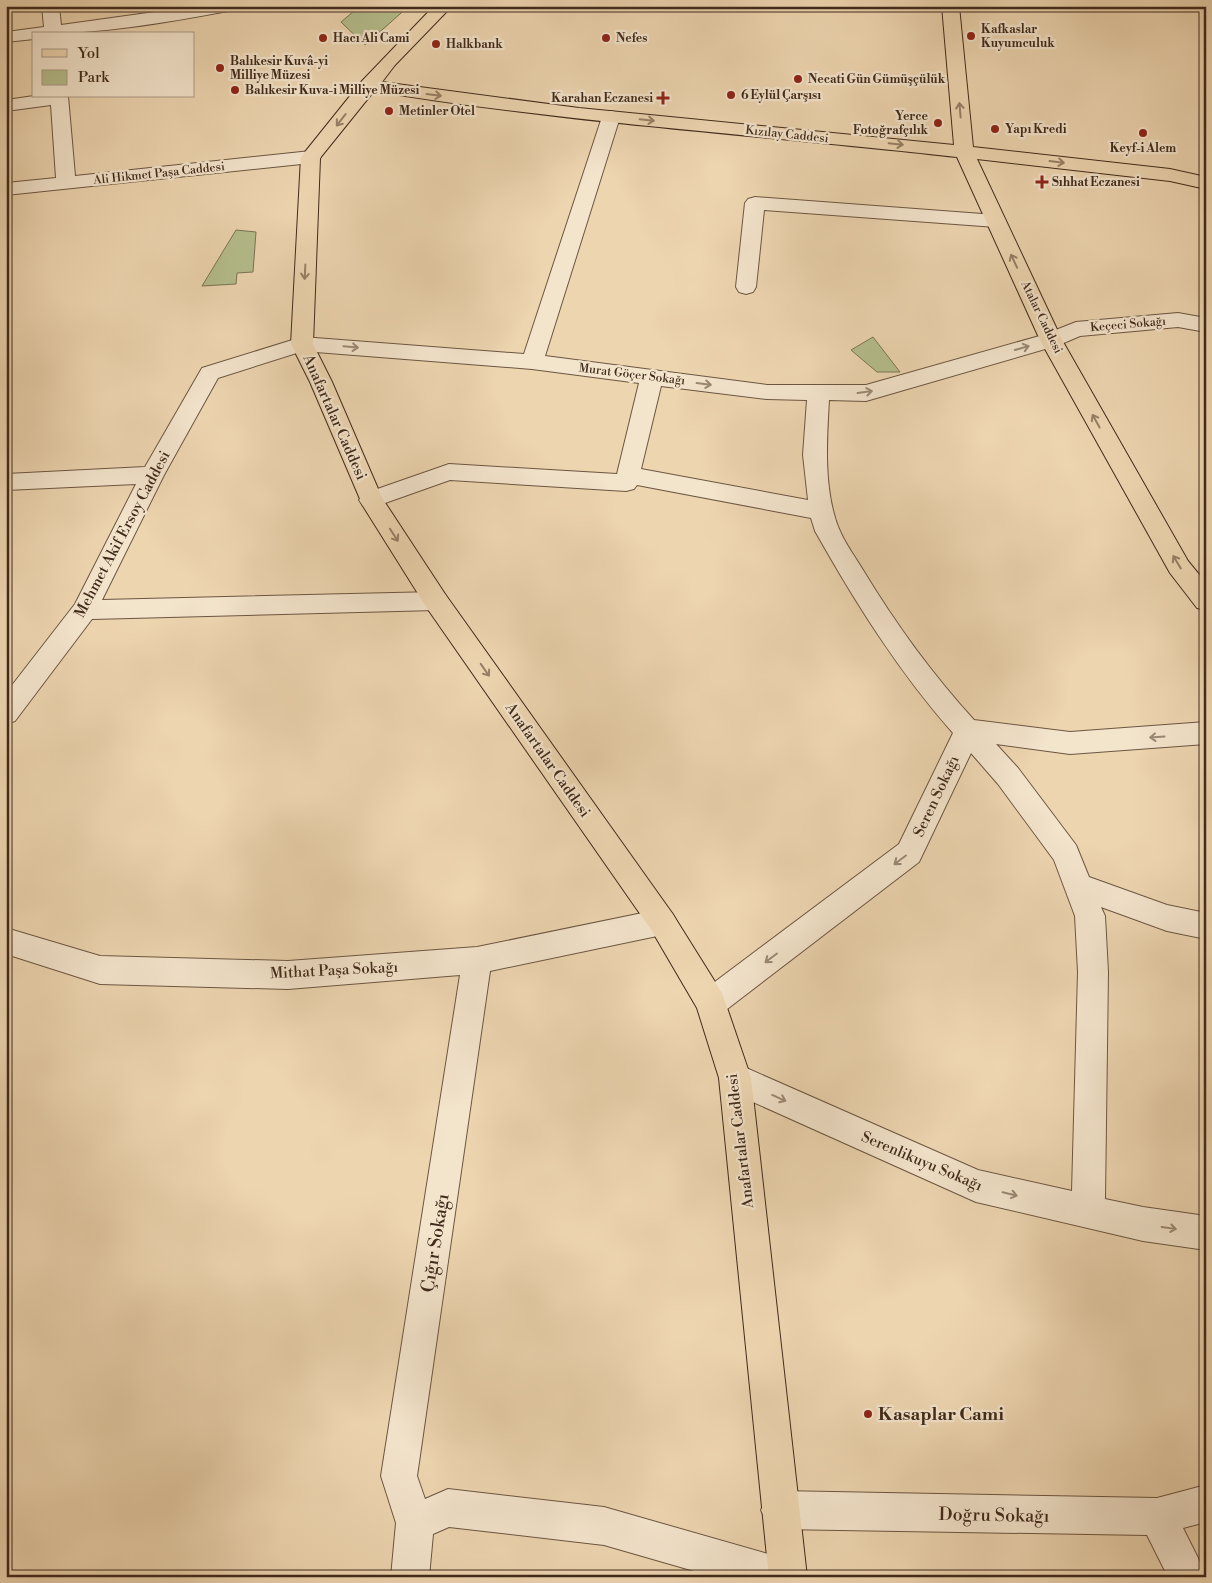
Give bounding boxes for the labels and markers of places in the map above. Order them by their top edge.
place label: Kafkaslar Kuyumculuk [981,22,1055,51]
marker: Kafkaslar Kuyumculuk [965,30,977,42]
place label: Hacı Ali Cami [333,31,410,46]
place label: Nefes [616,31,647,46]
marker: Hacı Ali Cami [317,32,329,44]
marker: Nefes [600,32,612,44]
place label: Halkbank [446,37,503,52]
marker: Halkbank [430,38,442,50]
place label: Balıkesir Kuvâ-yi Milliye Müzesi [230,54,328,83]
marker: Balıkesir Kuvâ-yi Milliye Müzesi [214,62,226,74]
place label: Necati Gün Gümüşçülük [808,72,946,87]
marker: Necati Gün Gümüşçülük [792,73,804,85]
place label: Balıkesir Kuva-i Milliye Müzesi [245,83,420,98]
marker: Balıkesir Kuva-i Milliye Müzesi [229,84,241,96]
place label: 6 Eylül Çarşısı [741,88,821,103]
marker: 6 Eylül Çarşısı [725,89,737,101]
place label: Karahan Eczanesi [551,91,653,106]
marker: Karahan Eczanesi [657,92,669,104]
place label: Metinler Otel [399,104,475,119]
marker: Metinler Otel [383,105,395,117]
place label: Yerce Fotoğrafçılık [853,109,929,138]
marker: Yerce Fotoğrafçılık [932,117,944,129]
place label: Yapı Kredi [1005,122,1067,137]
marker: Yapı Kredi [989,123,1001,135]
marker: Keyf-i Alem [1137,127,1149,139]
place label: Keyf-i Alem [1110,141,1176,156]
place label: Sıhhat Eczanesi [1052,175,1140,190]
marker: Sıhhat Eczanesi [1036,176,1048,188]
place label: Kasaplar Cami [878,1403,1004,1426]
marker: Kasaplar Cami [862,1408,874,1420]

